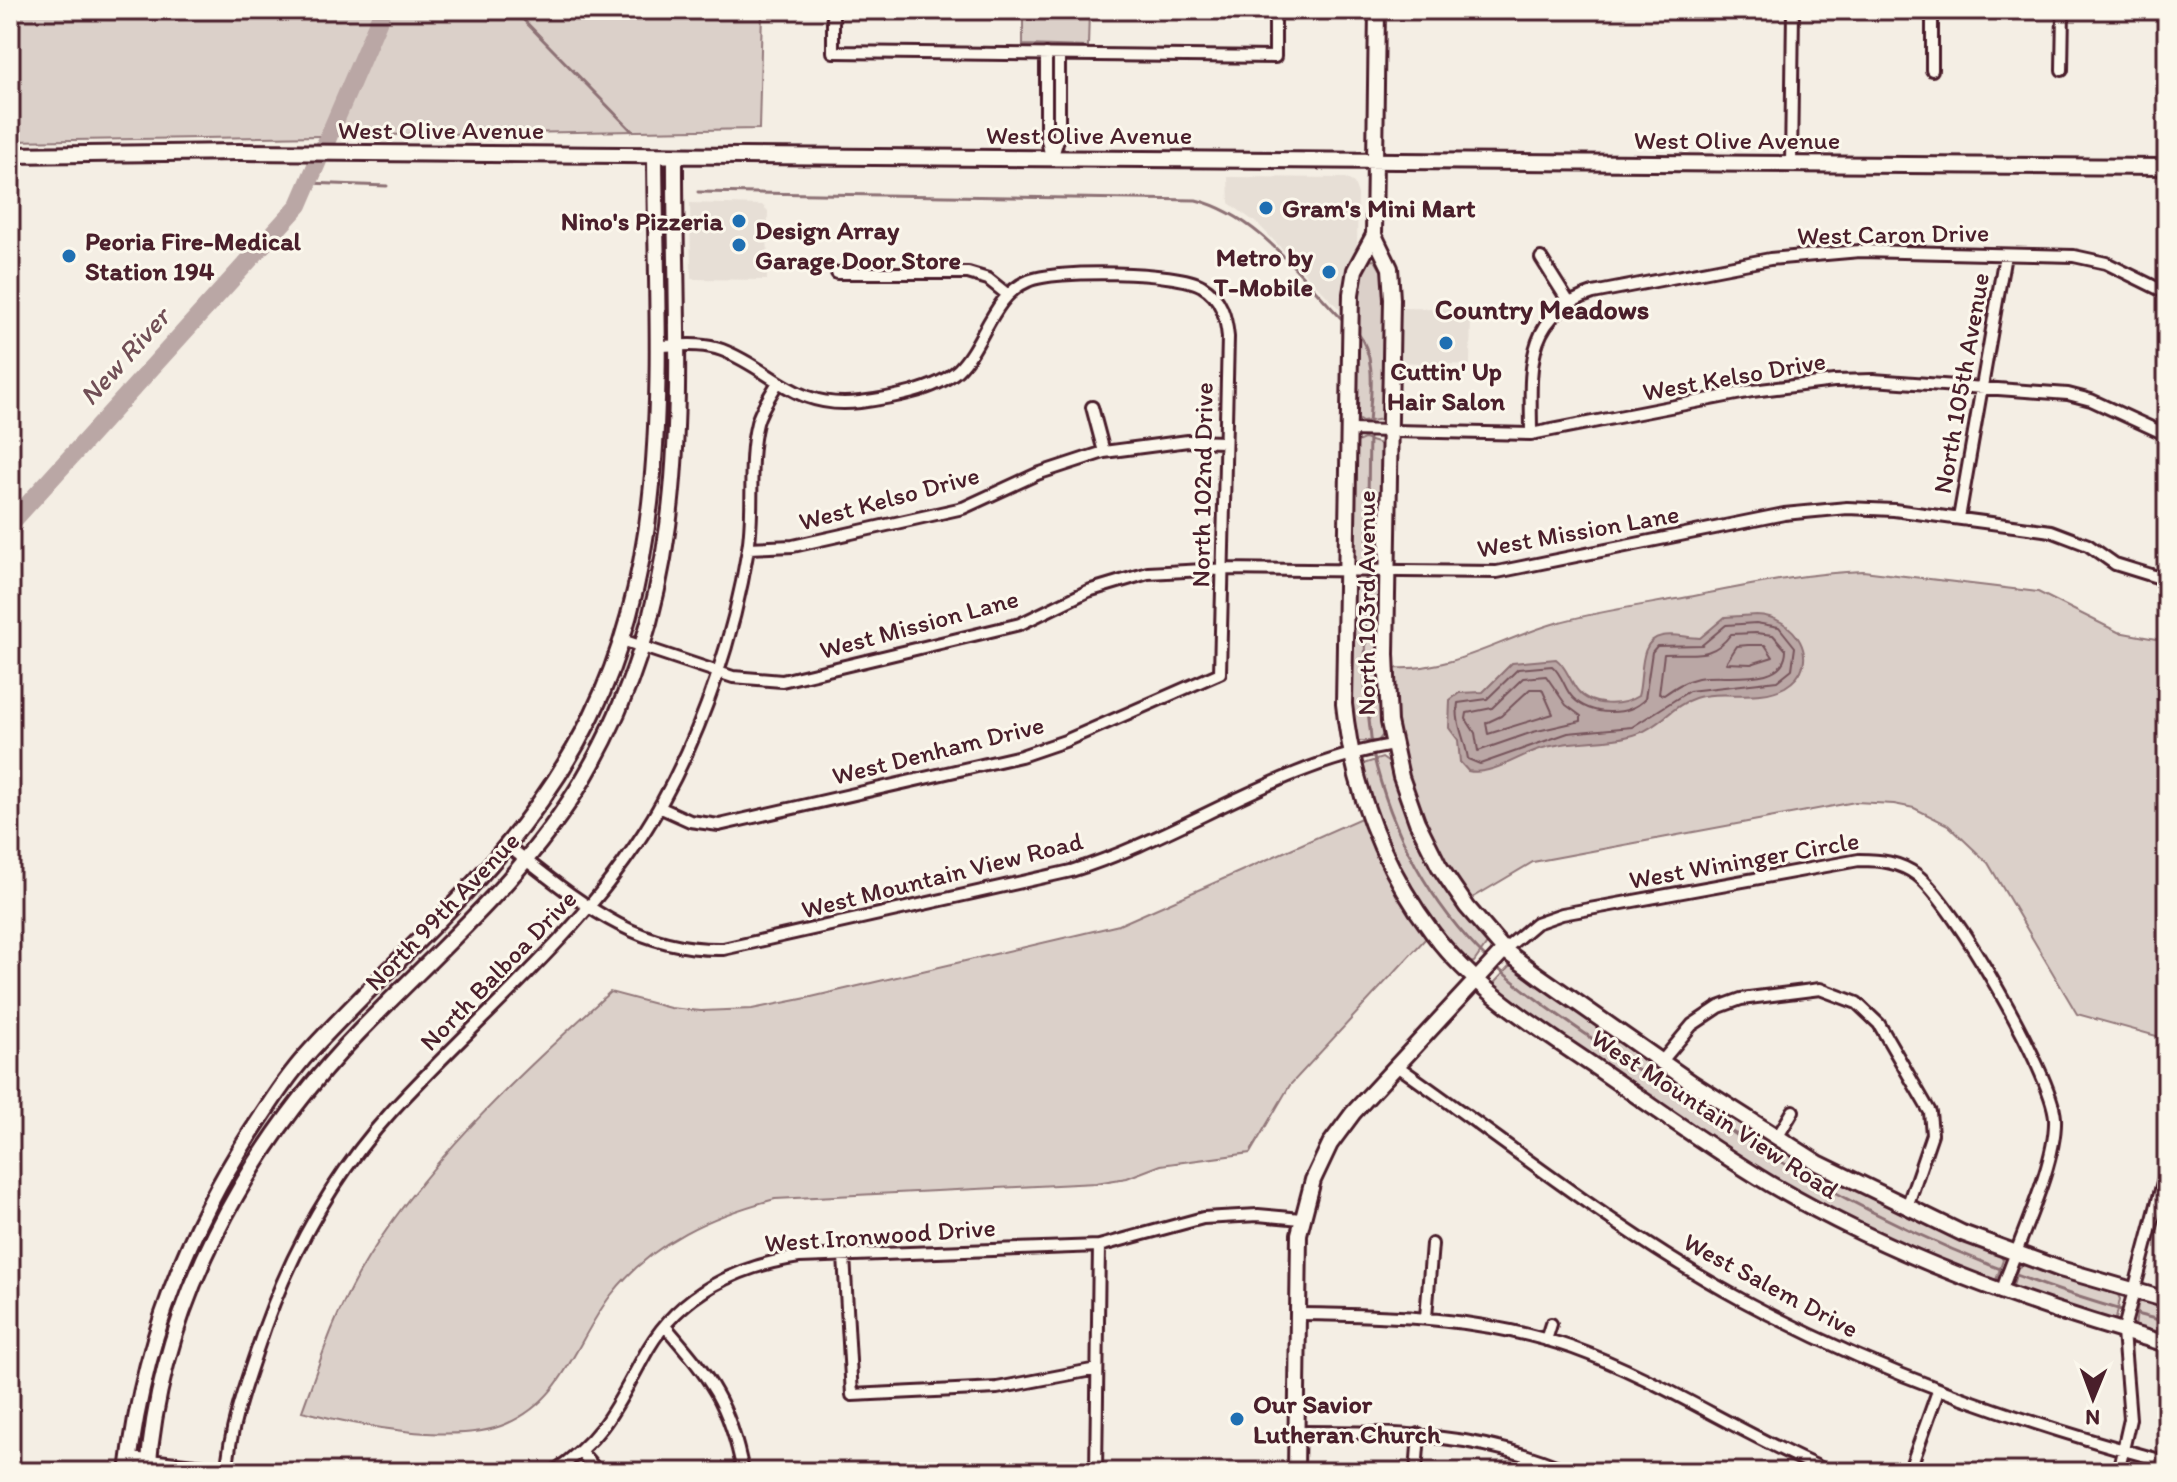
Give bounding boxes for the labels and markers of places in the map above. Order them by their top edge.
place label: Gram's Mini Mart [1282,192,1476,224]
marker: Gram's Mini Mart [1257,199,1275,217]
place label: Nino's Pizzeria [561,205,723,237]
marker: Nino's Pizzeria [730,212,748,230]
place label: Design Array Garage Door Store [755,214,961,276]
place label: Peoria Fire-Medical Station 194 [85,225,302,287]
marker: Design Array Garage Door Store [730,236,748,254]
place label: Metro by T-Mobile [1213,241,1314,303]
marker: Peoria Fire-Medical Station 194 [60,247,78,265]
marker: Metro by T-Mobile [1320,263,1338,281]
marker: Cuttin' Up Hair Salon [1437,334,1455,352]
place label: Cuttin' Up Hair Salon [1387,355,1505,417]
place label: Our Savior Lutheran Church [1253,1388,1441,1450]
marker: Our Savior Lutheran Church [1228,1410,1246,1428]

